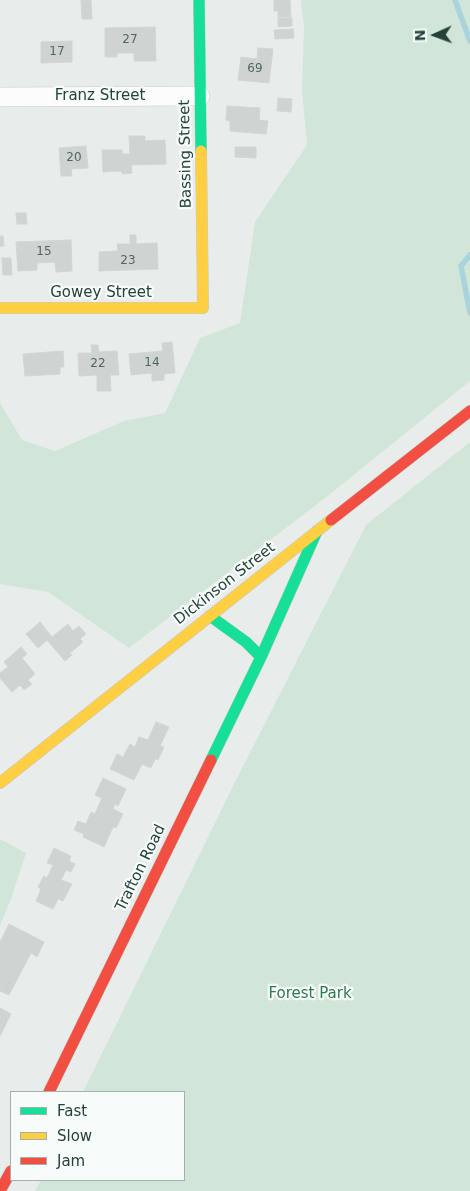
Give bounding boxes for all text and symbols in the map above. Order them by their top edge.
north arrow [410,10,460,60]
text: N [412,29,428,42]
house number: 27 [122,33,138,47]
house number: 17 [49,45,65,59]
house number: 69 [247,62,263,76]
street label: Franz Street [55,87,145,105]
street label: Bassing Street [176,100,196,208]
house number: 20 [66,151,82,165]
house number: 15 [36,245,52,259]
house number: 23 [120,254,136,268]
street label: Gowey Street [50,284,152,302]
house number: 14 [144,356,160,370]
house number: 22 [90,357,106,371]
street label: Dickinson Street [171,539,279,629]
street label: Trafton Road [112,822,170,914]
park label: Forest Park [268,985,352,1003]
legend [10,1091,185,1181]
text: Fast [57,1102,87,1120]
text: Slow [57,1127,92,1145]
text: Jam [57,1152,85,1170]

